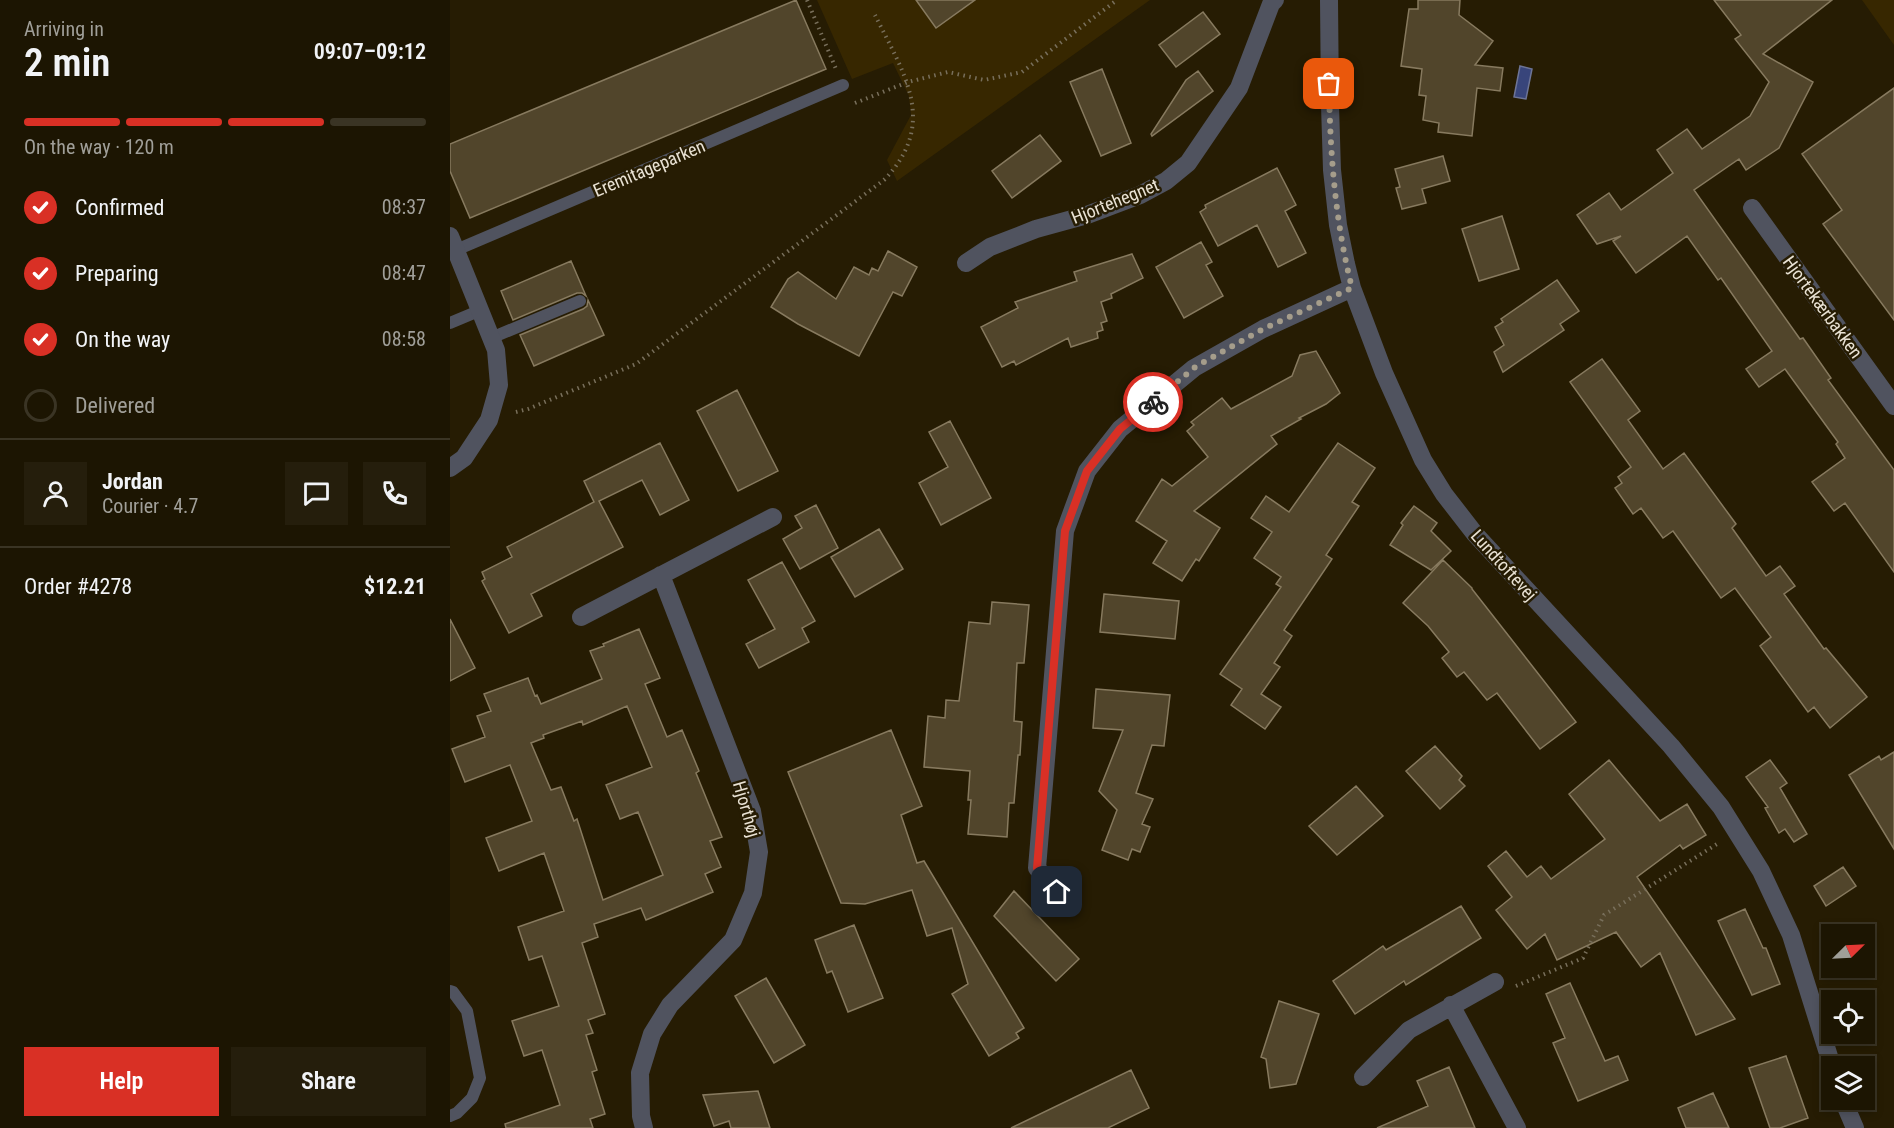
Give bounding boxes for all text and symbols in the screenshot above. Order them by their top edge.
text: Arriving in [24,17,104,41]
text: 09:07–09:12 [314,39,426,64]
text: 2 min [24,40,110,86]
pin [1303,58,1354,109]
icon: bag [1312,67,1345,100]
text: On the way · 120 m [24,135,174,159]
street label: Eremitageparken [590,135,708,201]
street label: Hjortehegnet [1068,174,1162,228]
icon: check [24,191,57,224]
text: Confirmed [75,195,164,220]
text: 08:37 [382,195,426,219]
street label: Hjortekærbakken [1779,252,1867,362]
icon: check [24,257,57,290]
text: Preparing [75,261,159,286]
text: 08:47 [382,261,426,285]
icon: check [24,323,57,356]
text: On the way [75,327,170,352]
text: 08:58 [382,327,426,351]
courier [1123,372,1183,432]
icon: bike [1137,386,1170,419]
text: Delivered [75,393,155,418]
button: person [24,462,87,525]
button: chat [285,462,348,525]
button: phone [363,462,426,525]
text: Jordan [102,469,163,494]
text: Courier · 4.7 [102,494,198,518]
street label: Lundtoftevej [1467,525,1541,605]
text: Order #4278 [24,574,132,599]
text: $12.21 [364,574,426,599]
street label: Hjorthøj [729,779,765,839]
pin [1031,866,1082,917]
icon: home [1040,875,1073,908]
north arrow [1821,924,1875,978]
map controls [1821,924,1875,1110]
button: locate [1821,990,1875,1044]
button: Help [24,1047,219,1116]
button: Share [231,1047,426,1116]
button: layers [1821,1056,1875,1110]

